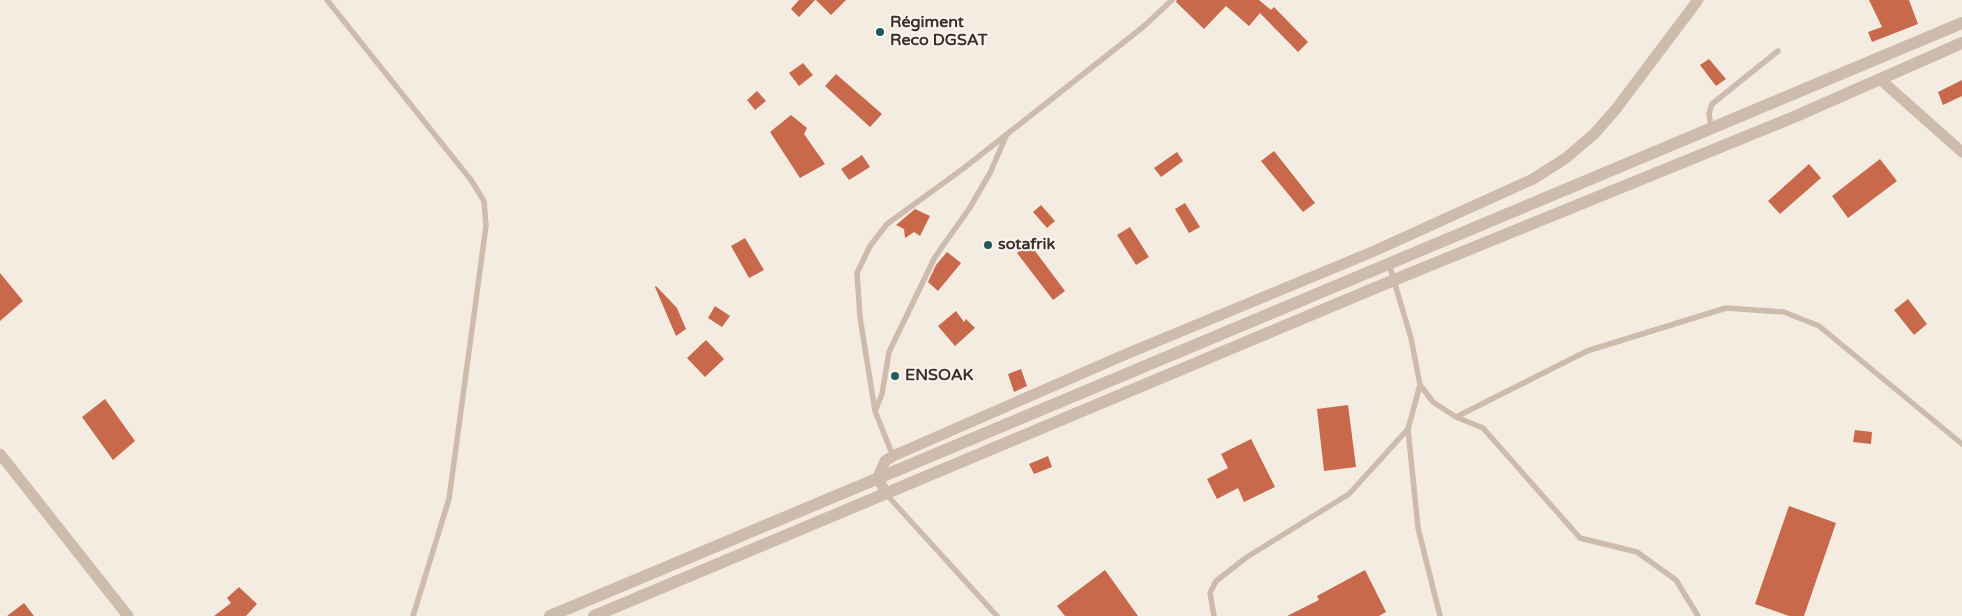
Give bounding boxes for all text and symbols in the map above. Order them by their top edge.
place label: Régiment Reco DGSAT [890,13,987,51]
marker: Régiment Reco DGSAT [874,26,886,38]
place label: sotafrik [998,235,1055,255]
marker: sotafrik [982,239,994,251]
place label: ENSOAK [905,366,973,386]
marker: ENSOAK [889,370,901,382]

